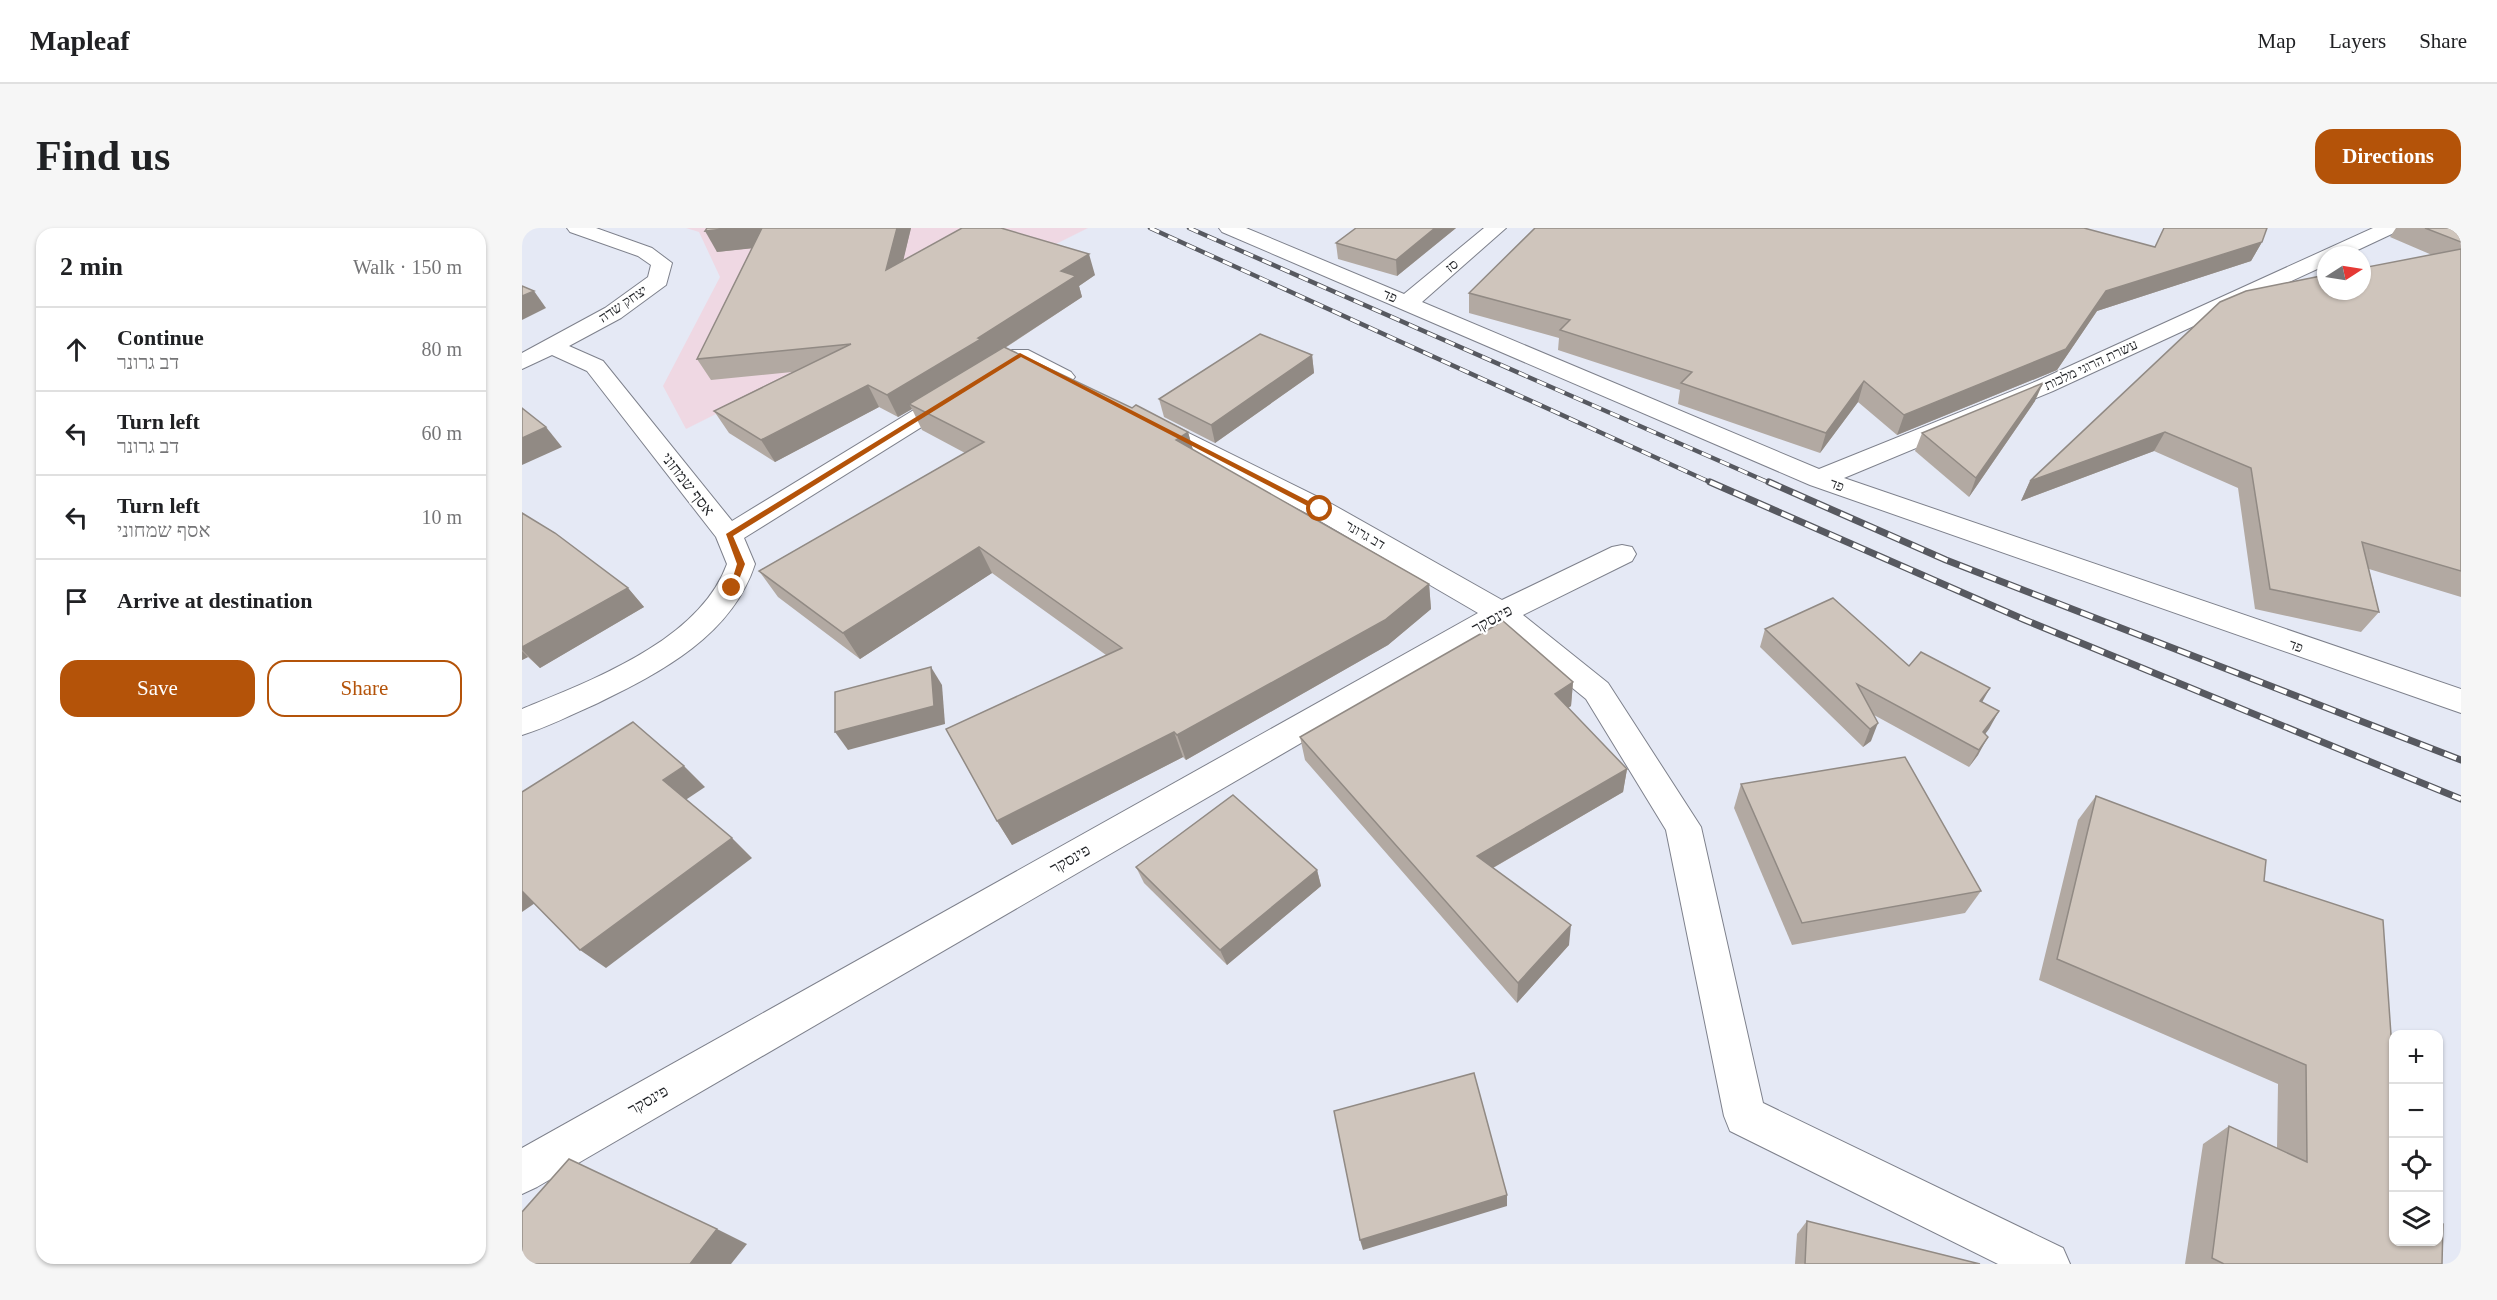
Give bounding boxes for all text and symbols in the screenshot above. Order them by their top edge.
text: Mapleaf [30,25,130,56]
text: Map [2258,29,2296,53]
text: Layers [2329,29,2386,53]
text: Share [2419,29,2467,53]
button: Directions [2315,129,2461,184]
text: Find us [36,133,170,179]
north arrow [2317,246,2371,300]
text: 2 min [60,252,123,281]
text: Walk · 150 m [353,256,462,278]
street label: סז [1443,256,1461,276]
street label: יצחק שדה [596,282,650,326]
street label: פד [1381,286,1399,306]
text: Continue [117,325,204,350]
icon: ahead [60,333,93,366]
street label: עשרת הרוגי מלכות [2042,337,2140,393]
text: 80 m [421,338,462,360]
text: דב גרונר [117,351,179,373]
text: Turn left [117,409,200,434]
icon: left [60,417,93,450]
text: 60 m [421,422,462,444]
text: דב גרונר [117,435,179,457]
street label: אסף שמחוני [658,449,718,519]
street label: פד [1828,476,1846,494]
text: Turn left [117,493,200,518]
route start [1306,495,1332,521]
icon: left [60,501,93,534]
text: 10 m [421,506,462,528]
street label: דב גרונר [1342,518,1388,552]
text: אסף שמחוני [117,519,210,541]
route end [718,574,744,600]
icon: arrive [60,585,93,618]
text: Arrive at destination [117,588,313,613]
street label: פינסקר [1469,601,1515,637]
street label: פד [2287,637,2305,655]
button: Save [60,660,255,717]
button: Share [267,660,462,717]
street label: פינסקר [1047,841,1093,877]
map controls [2389,1030,2443,1246]
button: + [2389,1030,2443,1084]
street label: פינסקר [625,1082,671,1118]
button: − [2389,1084,2443,1138]
button: locate [2389,1138,2443,1192]
button: layers [2389,1192,2443,1246]

